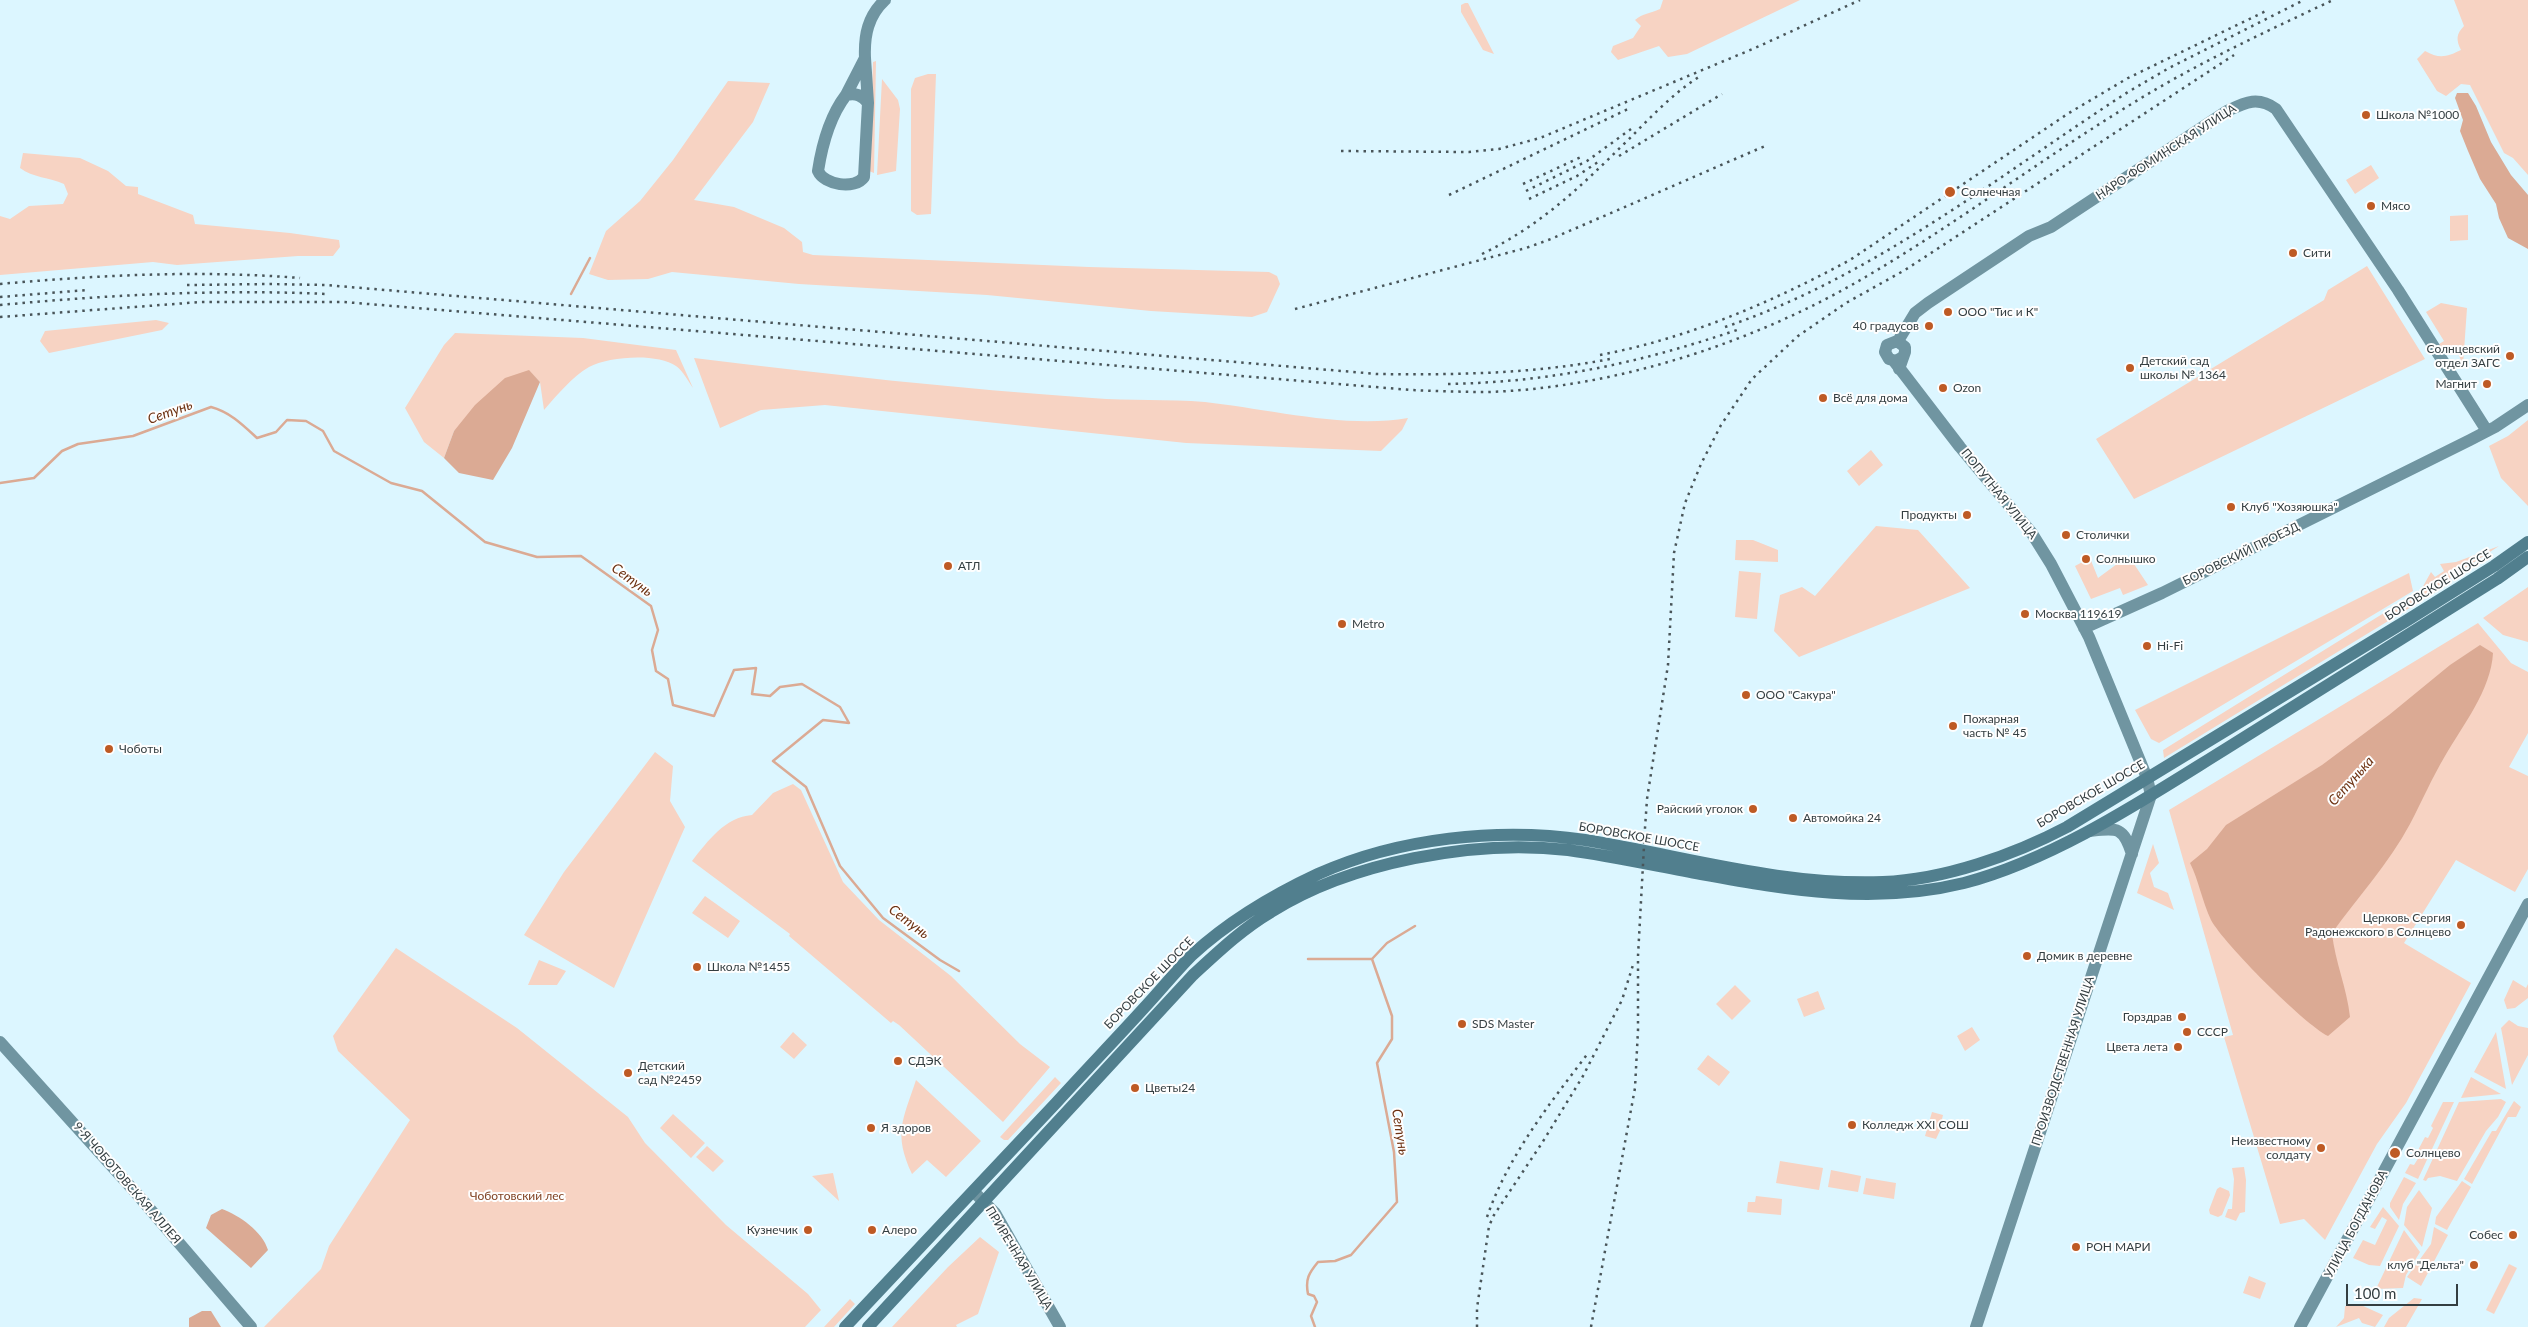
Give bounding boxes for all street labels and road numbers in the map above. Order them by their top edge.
street label: НАРО-ФОМИНСКАЯ УЛИЦА [2093,101,2239,203]
street label: ПОПУТНАЯ УЛИЦА [1958,446,2040,542]
street label: БОРОВСКИЙ ПРОЕЗД [2180,519,2302,589]
street label: БОРОВСКОЕ ШОССЕ [2382,547,2494,623]
street label: БОРОВСКОЕ ШОССЕ [2034,757,2148,831]
street label: БОРОВСКОЕ ШОССЕ [1578,819,1700,855]
street label: БОРОВСКОЕ ШОССЕ [1101,934,1197,1032]
street label: ПРОИЗВОДСТВЕННАЯ УЛИЦА [2029,974,2097,1148]
street label: 9-Я ЧОБОТОВСКАЯ АЛЛЕЯ [70,1119,184,1247]
street label: УЛИЦА БОГДАНОВА [2321,1168,2391,1280]
street label: ПРИРЕЧНАЯ УЛИЦА [983,1204,1055,1312]

